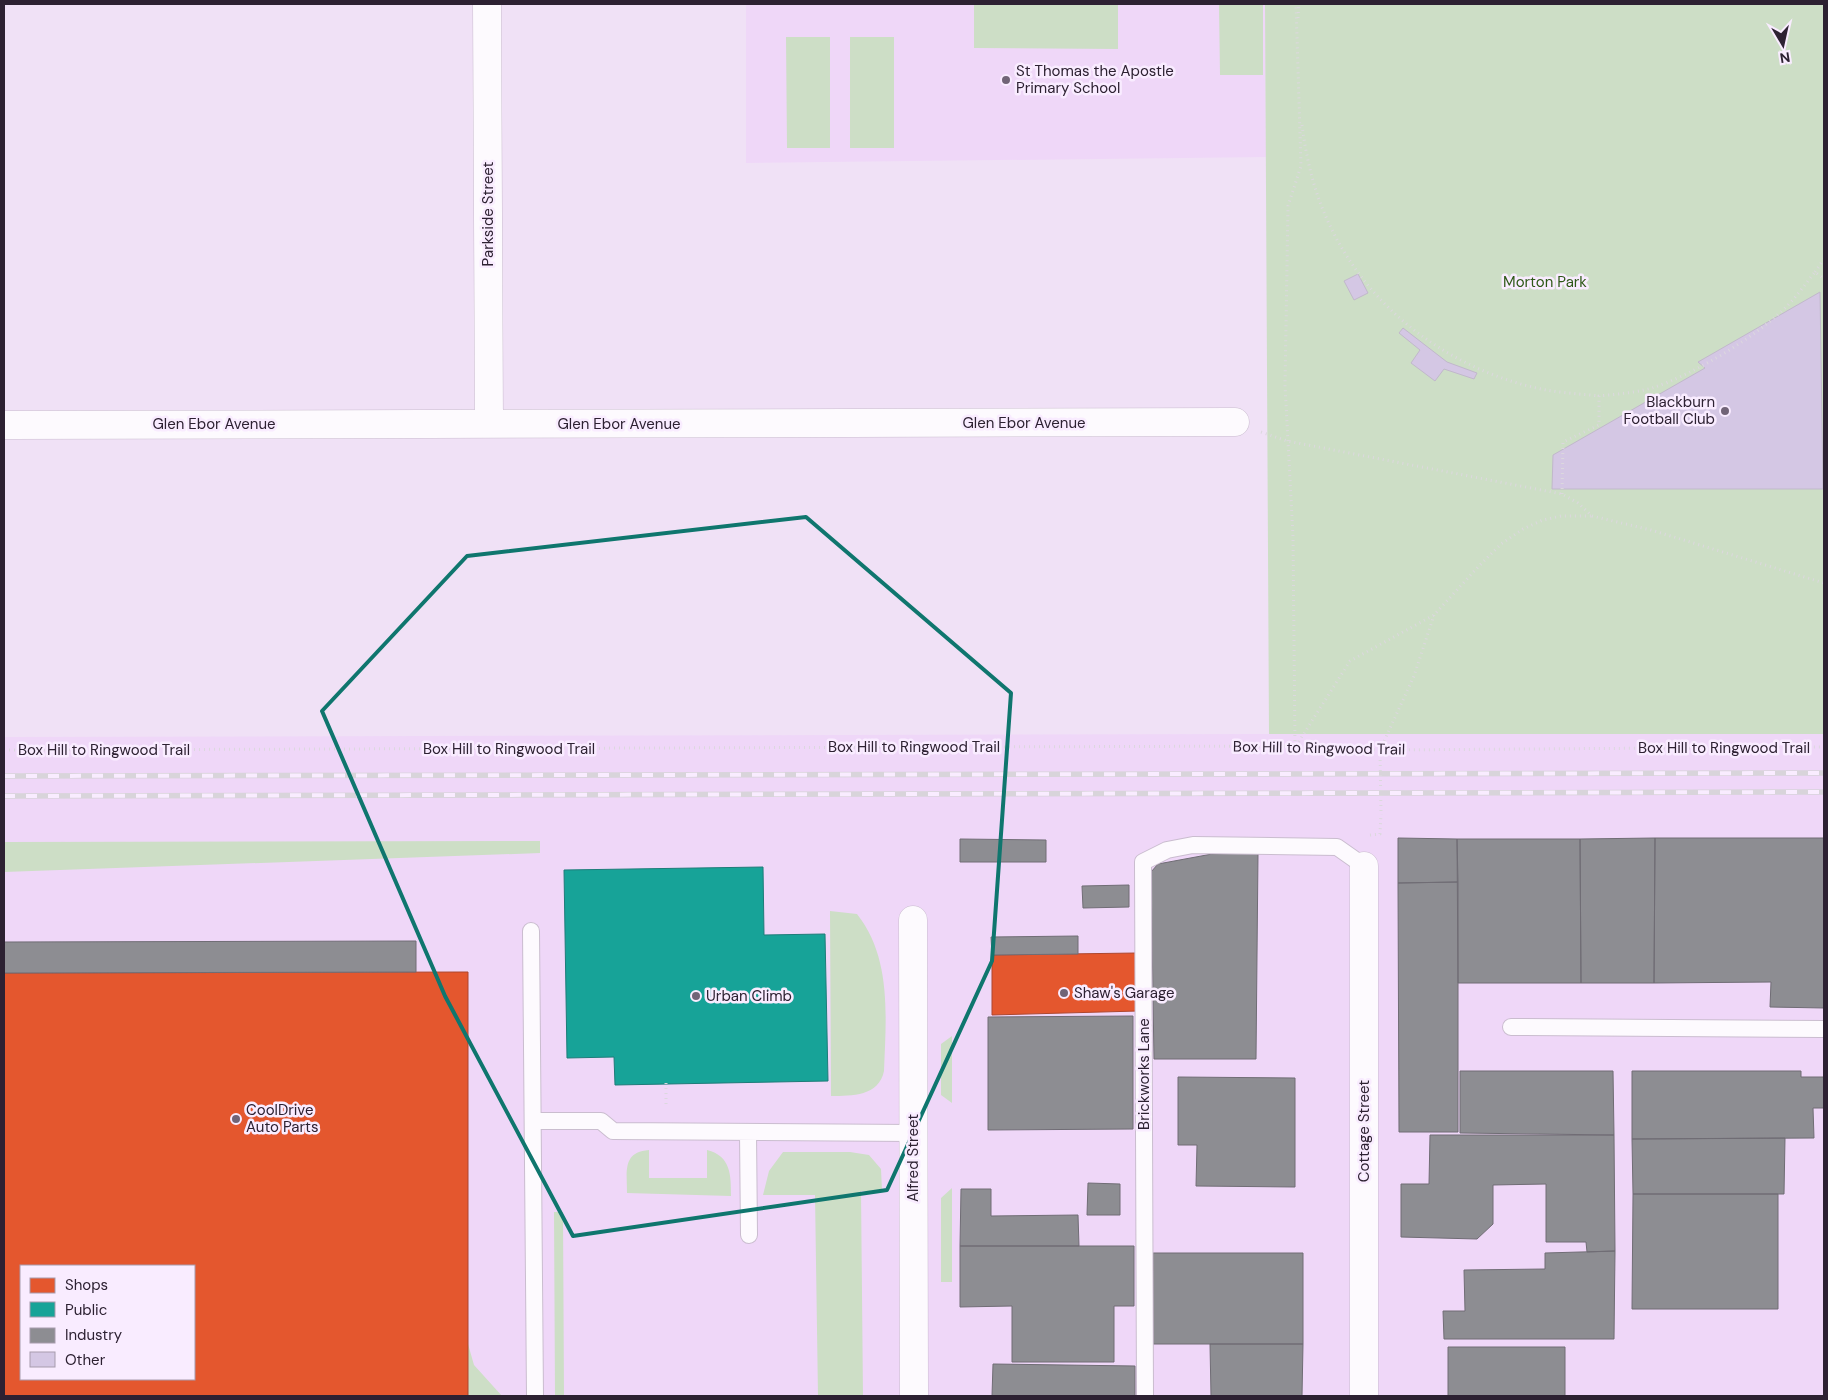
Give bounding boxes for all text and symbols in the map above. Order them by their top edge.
north arrow [1758,20,1808,70]
text: N [1779,48,1791,68]
place label: St Thomas the Apostle Primary School [1016,61,1174,98]
marker: St Thomas the Apostle Primary School [1000,74,1012,86]
street label: Parkside Street [478,162,498,266]
park label: Morton Park [1503,272,1587,292]
place label: Blackburn Football Club [1624,392,1715,429]
marker: Blackburn Football Club [1719,405,1731,417]
street label: Glen Ebor Avenue [962,413,1086,433]
street label: Glen Ebor Avenue [152,414,276,434]
street label: Glen Ebor Avenue [557,414,681,434]
street label: Box Hill to Ringwood Trail [1233,736,1405,760]
street label: Box Hill to Ringwood Trail [828,737,1000,757]
street label: Box Hill to Ringwood Trail [1638,738,1810,758]
street label: Box Hill to Ringwood Trail [423,739,595,759]
street label: Box Hill to Ringwood Trail [18,740,190,760]
place label: Shaw's Garage [1074,983,1175,1003]
place label: Urban Climb [706,986,792,1006]
marker: Shaw's Garage [1058,987,1070,999]
marker: Urban Climb [690,990,702,1002]
street label: Brickworks Lane [1134,1018,1154,1130]
street label: Cottage Street [1354,1080,1374,1182]
place label: CoolDrive Auto Parts [246,1100,318,1137]
marker: CoolDrive Auto Parts [230,1113,242,1125]
street label: Alfred Street [903,1114,923,1202]
legend [20,1265,195,1380]
text: Shops [65,1275,108,1295]
text: Public [65,1300,107,1320]
text: Industry [65,1325,123,1345]
text: Other [65,1350,106,1370]

